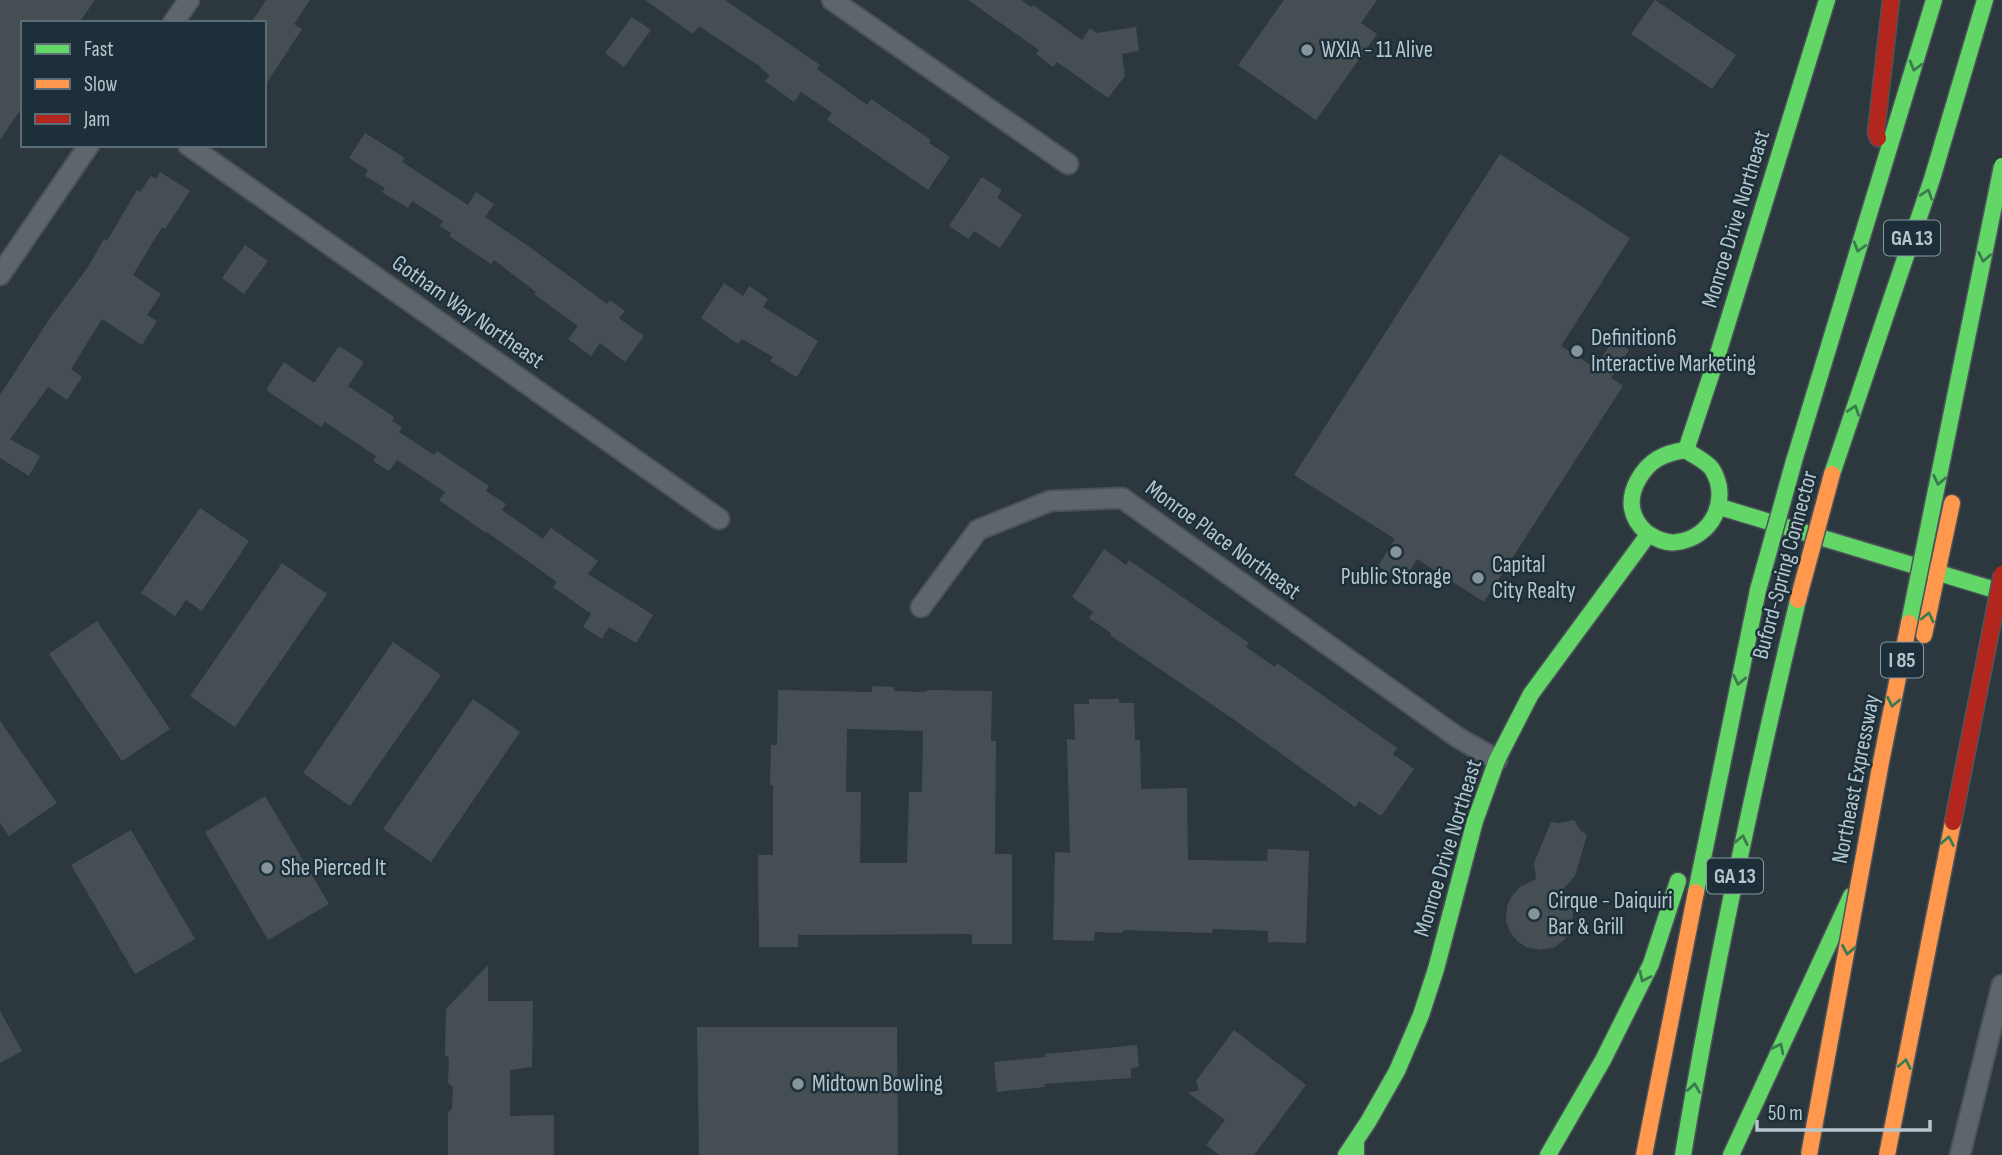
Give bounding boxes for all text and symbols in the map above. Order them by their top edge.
legend [21,21,266,147]
place label: WXIA - 11 Alive [1321,36,1433,64]
text: Fast [84,37,114,62]
marker: WXIA - 11 Alive [1299,42,1315,58]
one-way arrow [1909,59,1924,71]
text: Slow [84,72,118,97]
text: Jam [83,107,110,132]
street label: Monroe Drive Northeast [1696,127,1776,311]
one-way arrow [1919,189,1933,201]
road number: GA 13 [1884,220,1940,256]
one-way arrow [1853,240,1868,252]
street label: Gotham Way Northeast [387,249,549,375]
one-way arrow [1978,251,1993,263]
place label: Definition6 Interactive Marketing [1591,324,1756,378]
marker: Definition6 Interactive Marketing [1569,343,1585,359]
one-way arrow [1846,404,1860,416]
street label: Buford-Spring Connector [1746,467,1824,662]
street label: Monroe Place Northeast [1140,474,1306,606]
one-way arrow [1933,474,1948,486]
marker: Public Storage [1388,544,1404,560]
place label: Capital City Realty [1492,551,1576,605]
place label: Public Storage [1341,563,1451,591]
marker: Capital City Realty [1470,570,1486,586]
one-way arrow [1920,611,1935,623]
road number: I 85 [1881,642,1923,678]
one-way arrow [1733,674,1748,686]
street label: Northeast Expressway [1826,692,1886,866]
one-way arrow [1887,696,1902,708]
street label: Monroe Drive Northeast [1408,756,1488,940]
one-way arrow [1734,834,1749,846]
one-way arrow [1940,835,1955,847]
place label: She Pierced It [281,854,386,882]
road number: GA 13 [1707,858,1763,894]
marker: She Pierced It [259,860,275,876]
place label: Cirque - Daiquiri Bar & Grill [1548,887,1673,941]
marker: Cirque - Daiquiri Bar & Grill [1526,906,1542,922]
one-way arrow [1841,944,1856,956]
one-way arrow [1639,970,1653,982]
one-way arrow [1771,1043,1785,1055]
one-way arrow [1897,1058,1912,1070]
place label: Midtown Bowling [812,1070,943,1098]
marker: Midtown Bowling [790,1076,806,1092]
one-way arrow [1686,1082,1701,1093]
scale bar [1757,1088,1930,1132]
text: 50 m [1768,1101,1803,1126]

